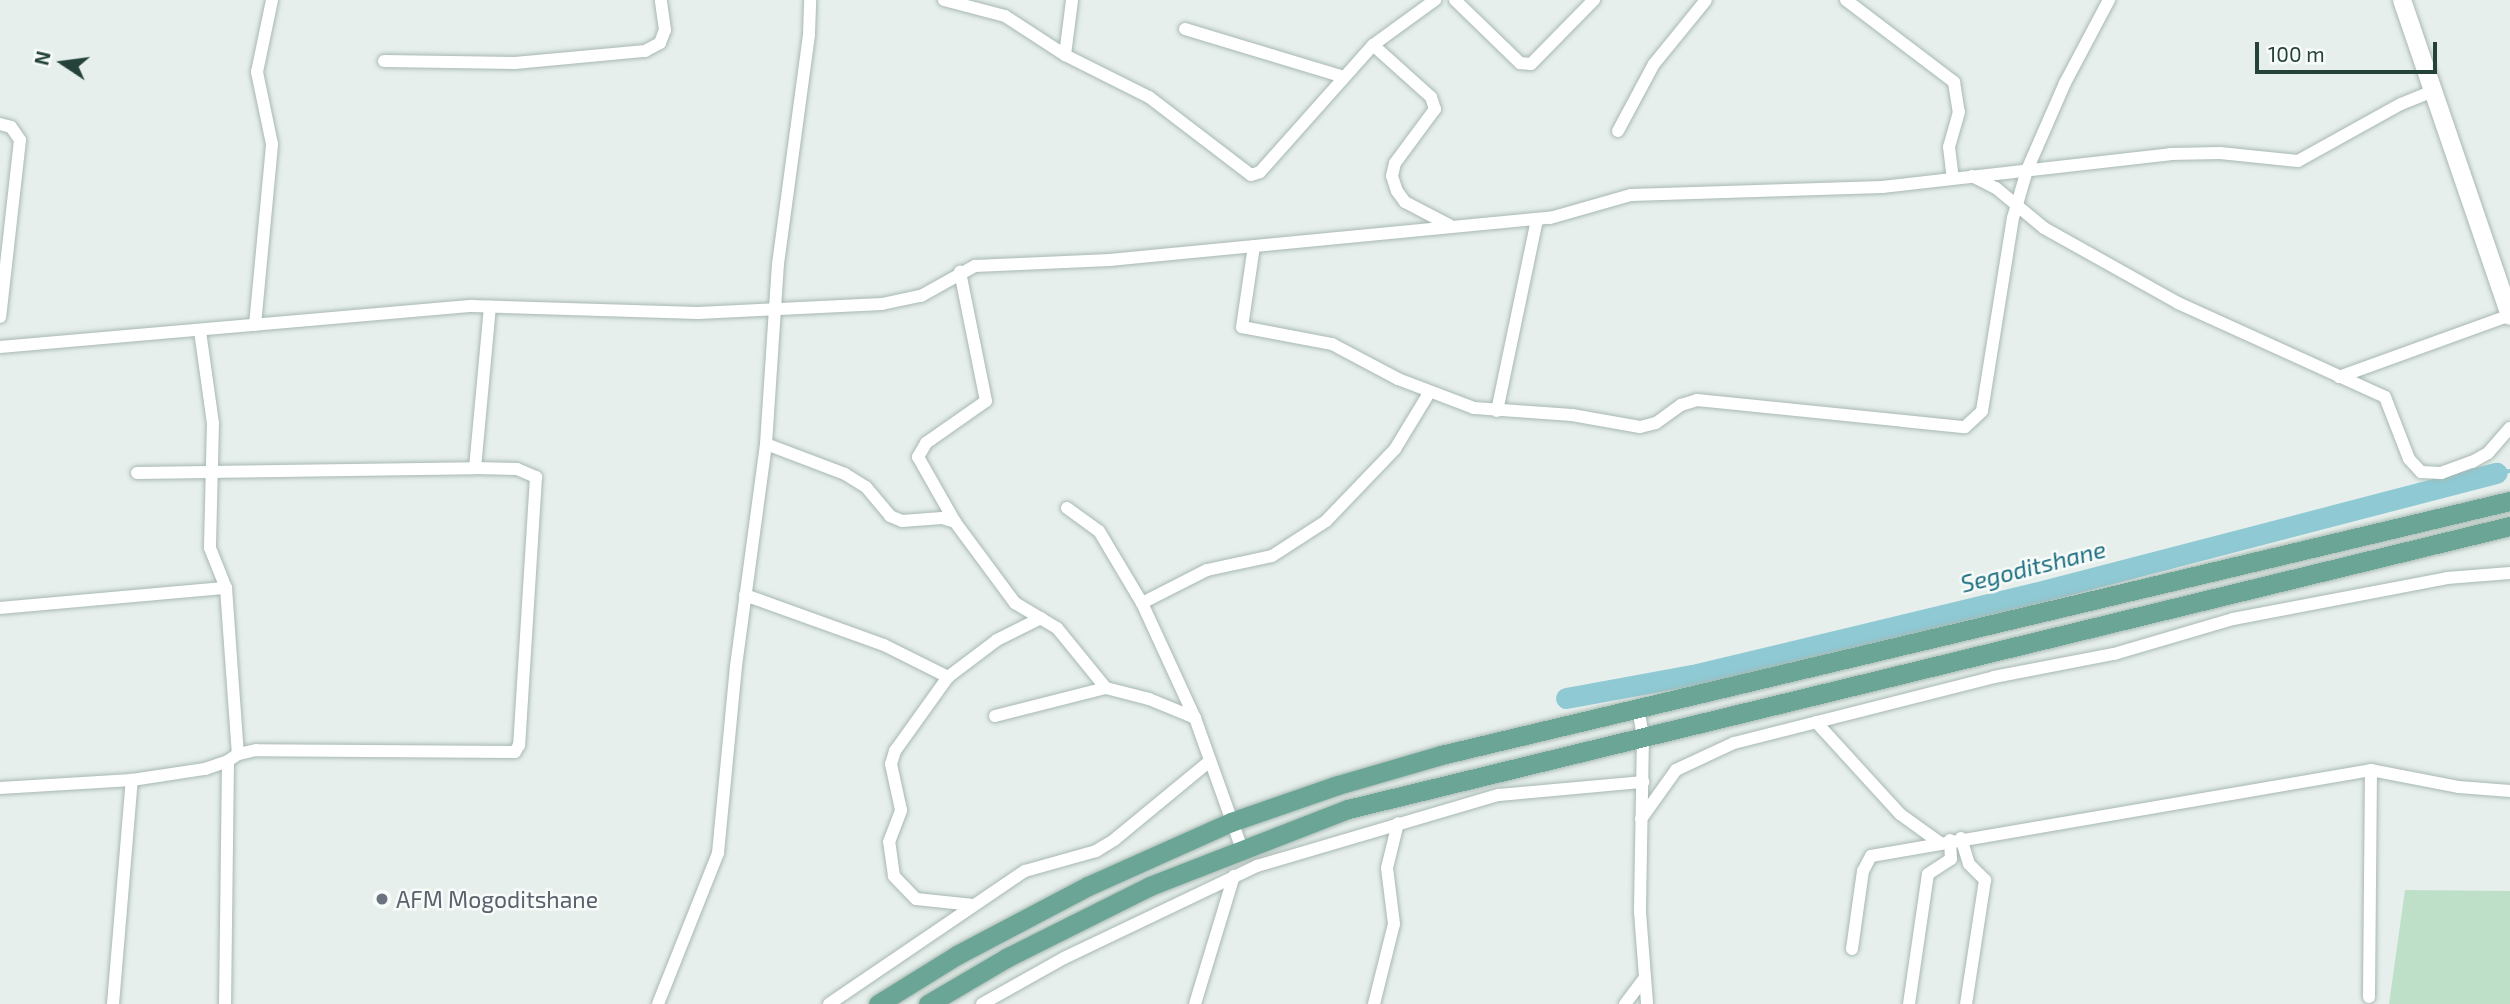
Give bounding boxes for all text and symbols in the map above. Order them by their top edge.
north arrow [28,28,98,98]
scale bar [2258,28,2440,72]
text: 100 m [2268,41,2325,66]
text: N [29,49,55,67]
water label: Segoditshane [1957,534,2109,598]
place label: AFM Mogoditshane [396,885,598,913]
marker: AFM Mogoditshane [374,891,390,907]

